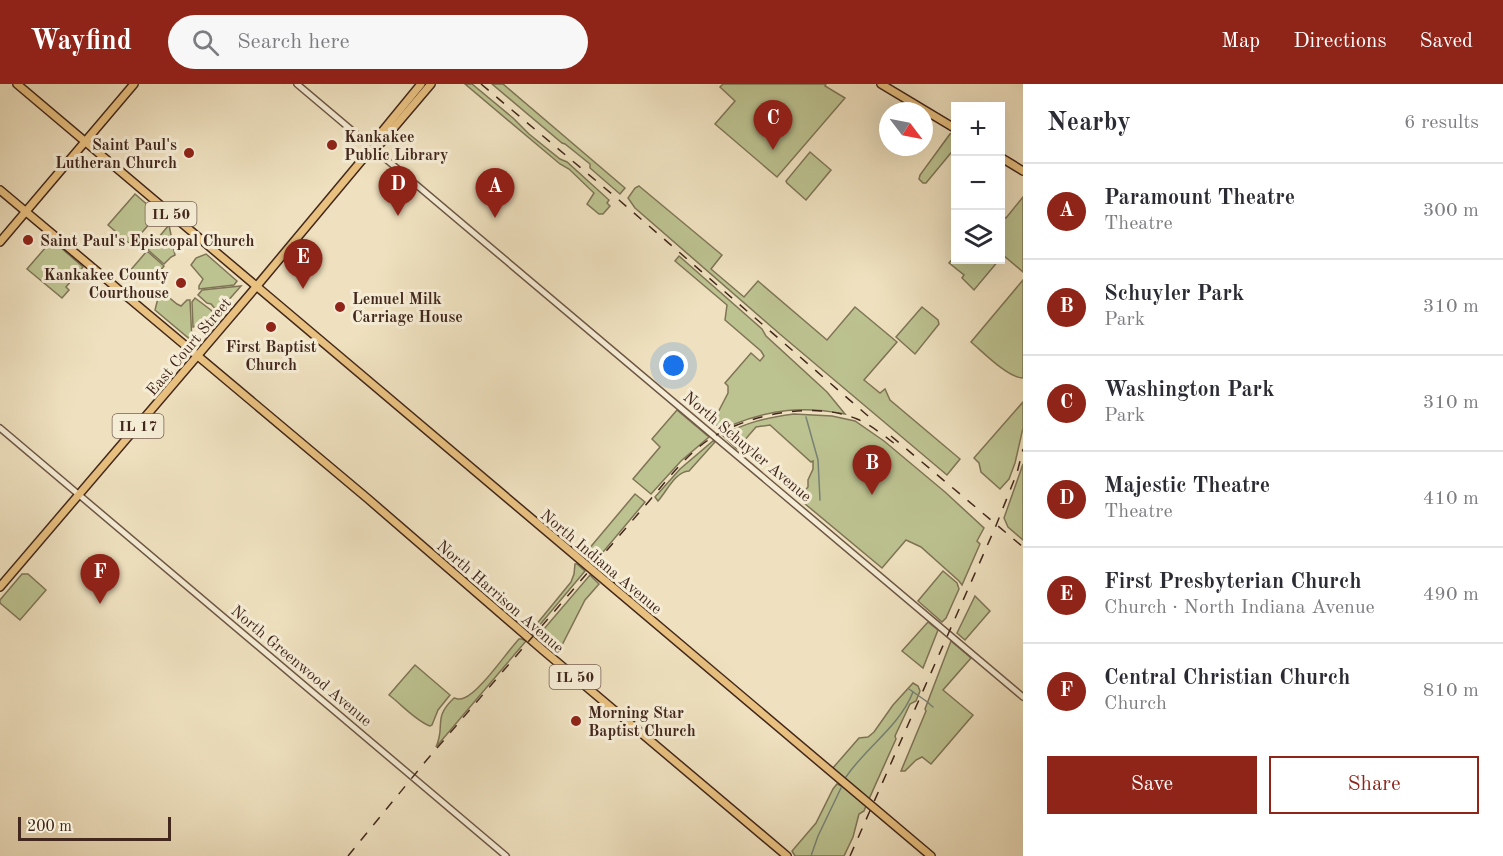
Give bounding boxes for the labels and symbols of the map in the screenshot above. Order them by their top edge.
pin: C [754,100,792,150]
north arrow [879,102,933,156]
place label: Kankakee Public Library [344,130,448,164]
place label: Saint Paul's Lutheran Church [55,138,177,172]
marker: Kankakee Public Library [325,138,339,152]
marker: Saint Paul's Lutheran Church [182,146,196,160]
pin: D [378,166,418,216]
pin: A [476,168,514,218]
road number: IL 50 [146,202,196,226]
marker: Saint Paul's Episcopal Church [21,233,35,247]
place label: Saint Paul's Episcopal Church [40,234,254,250]
pin: E [284,240,322,289]
place label: Kankakee County Courthouse [43,268,169,302]
marker: Kankakee County Courthouse [174,276,188,290]
place label: Lemuel Milk Carriage House [352,292,463,326]
street label: East Court Street [144,295,235,399]
marker: Lemuel Milk Carriage House [333,300,347,314]
marker: First Baptist Church [264,320,278,334]
place label: First Baptist Church [225,340,317,374]
your location [659,351,688,380]
street label: North Schuyler Avenue [680,389,814,506]
road number: IL 17 [112,414,164,438]
pin: B [852,446,892,495]
street label: North Indiana Avenue [537,507,664,618]
street label: North Harrison Avenue [433,538,566,657]
pin: F [80,554,120,604]
street label: North Greenwood Avenue [227,603,374,730]
road number: IL 50 [550,665,600,689]
place label: Morning Star Baptist Church [588,706,696,740]
marker: Morning Star Baptist Church [569,714,583,728]
scale bar [18,814,171,842]

